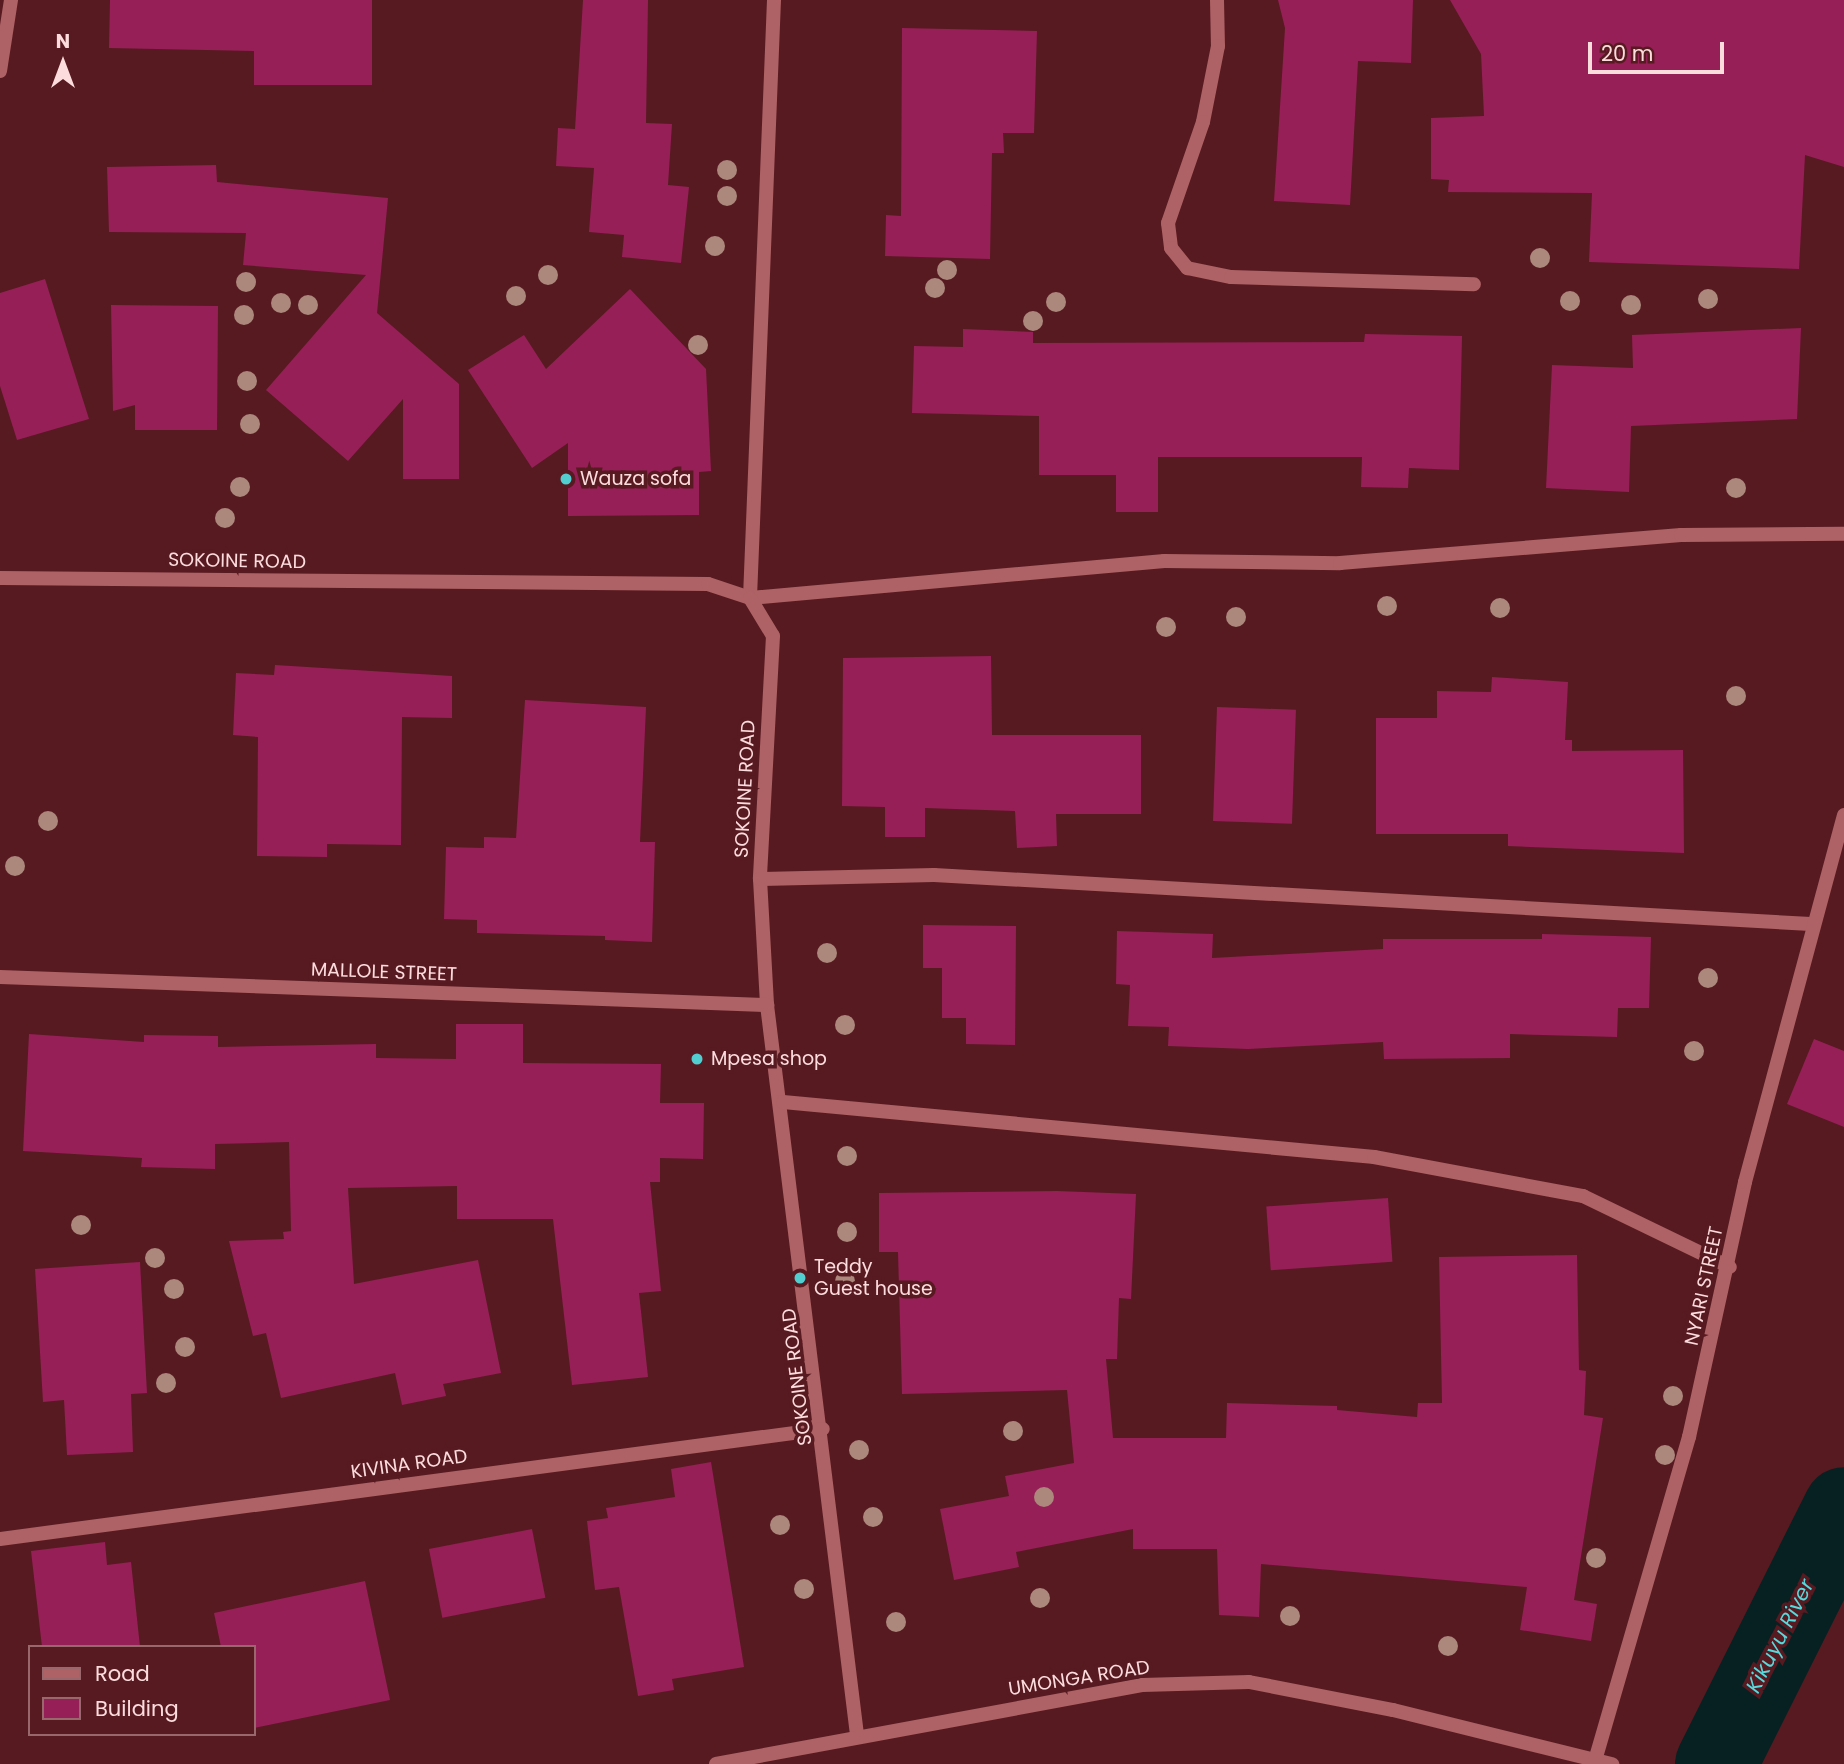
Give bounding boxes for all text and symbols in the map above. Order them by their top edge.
north arrow [28,28,98,98]
text: N [56,28,70,55]
scale bar [1592,28,1728,72]
text: 20 m [1601,39,1654,68]
place label: Wauza sofa [580,468,691,490]
marker: Wauza sofa [558,471,574,487]
street label: SOKOINE ROAD [168,548,306,574]
street label: SOKOINE ROAD [730,720,760,858]
street label: MALLOLE STREET [310,958,458,986]
place label: Mpesa shop [711,1048,827,1070]
marker: Mpesa shop [689,1051,705,1067]
street label: NYARI STREET [1680,1224,1728,1348]
place label: Teddy Guest house [814,1256,933,1300]
marker: Teddy Guest house [792,1270,808,1286]
street label: SOKOINE ROAD [777,1307,817,1447]
street label: KIVINA ROAD [349,1445,469,1483]
water label: Kikuyu River [1741,1575,1819,1697]
legend [28,1645,256,1736]
street label: UMONGA ROAD [1007,1656,1151,1700]
text: Road [95,1659,150,1688]
text: Building [95,1694,179,1723]

